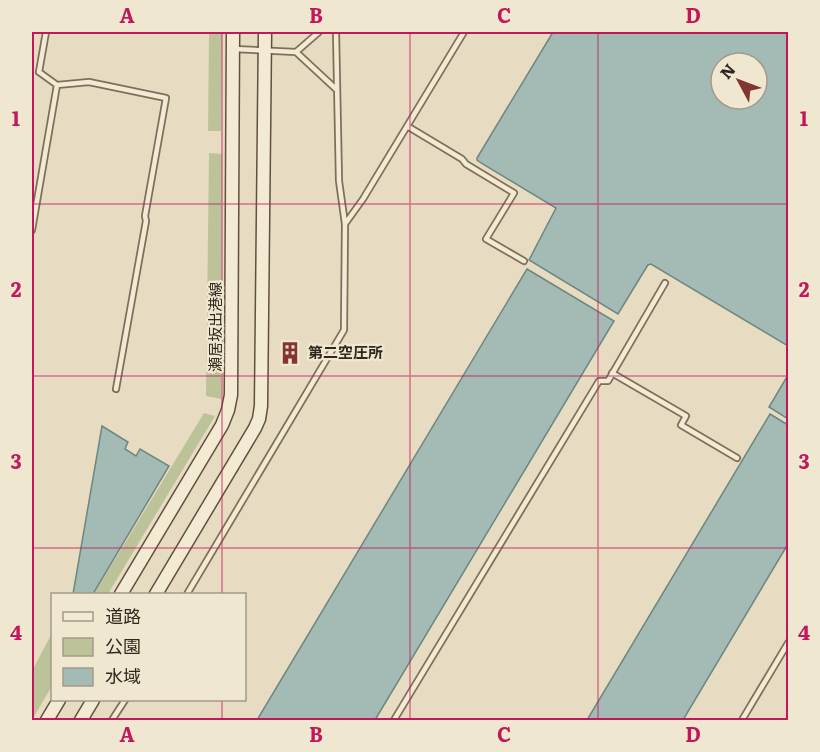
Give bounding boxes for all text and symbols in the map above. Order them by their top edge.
text: A [119,0,135,29]
text: B [309,0,323,29]
text: C [497,0,511,29]
text: D [685,0,701,29]
north arrow [709,51,769,111]
text: N [713,58,740,83]
text: 1 [12,102,20,132]
text: 1 [800,102,808,132]
text: 2 [11,273,22,303]
text: 2 [799,273,810,303]
street label: 瀬居坂出港線 [203,282,226,372]
building icon: 第二空圧所 [277,340,303,366]
place label: 第二空圧所 [308,340,383,363]
text: 3 [10,445,22,475]
text: 3 [798,445,810,475]
legend [51,593,246,701]
text: 道路 [105,602,141,629]
text: 4 [10,616,22,646]
text: 4 [798,616,810,646]
text: 公園 [105,632,141,659]
text: 水域 [105,662,141,689]
text: A [119,718,135,748]
text: B [309,718,323,748]
text: C [497,718,511,748]
text: D [685,718,701,748]

